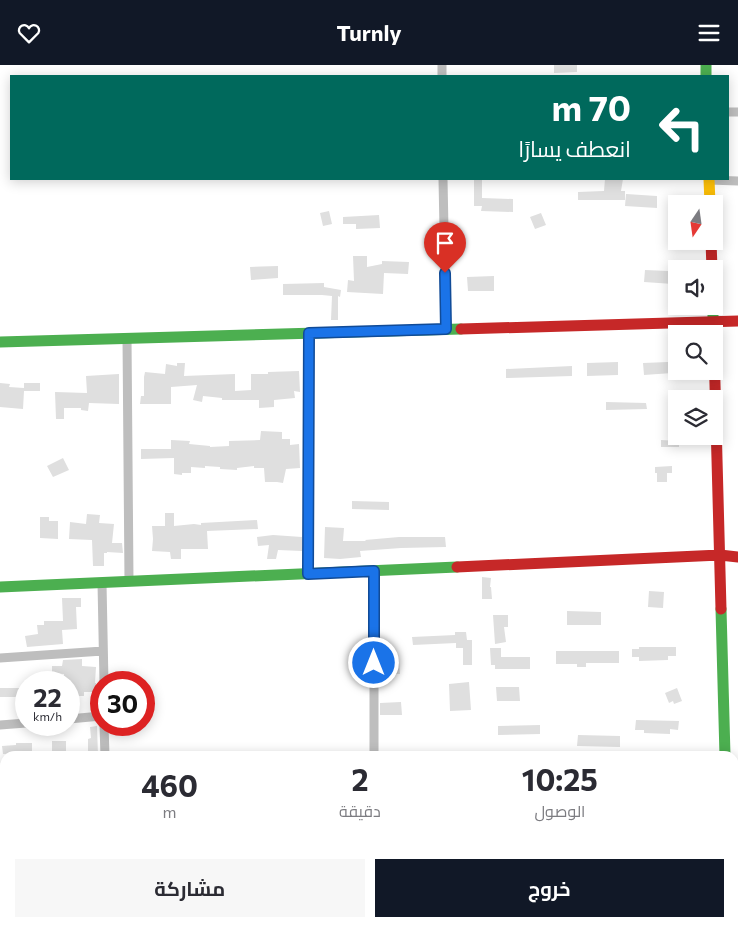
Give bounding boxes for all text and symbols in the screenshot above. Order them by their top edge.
icon: heart [15,19,43,47]
text: Turnly [336,19,402,46]
icon: menu [695,19,723,47]
text: 70 m [551,85,631,128]
icon: left [649,95,714,160]
text: انعطف يسارًا [518,135,631,162]
north arrow [668,195,722,250]
map controls [668,195,723,445]
pin [424,222,466,273]
icon: arrive [431,229,459,257]
button: sound [668,260,723,315]
button: search [668,325,723,380]
button: layers [668,390,723,445]
position arrow [347,636,399,688]
speed limit sign: 30 [90,671,155,736]
text: 22 [33,682,62,712]
text: km/h [33,709,62,723]
text: 2 [351,760,368,797]
text: 10:25 [522,760,598,797]
text: 460 [141,766,198,803]
text: دقيقة [339,801,381,820]
text: الوصول [534,801,585,820]
text: m [163,802,177,821]
button: مشاركة [15,859,365,917]
button: خروج [375,859,724,917]

